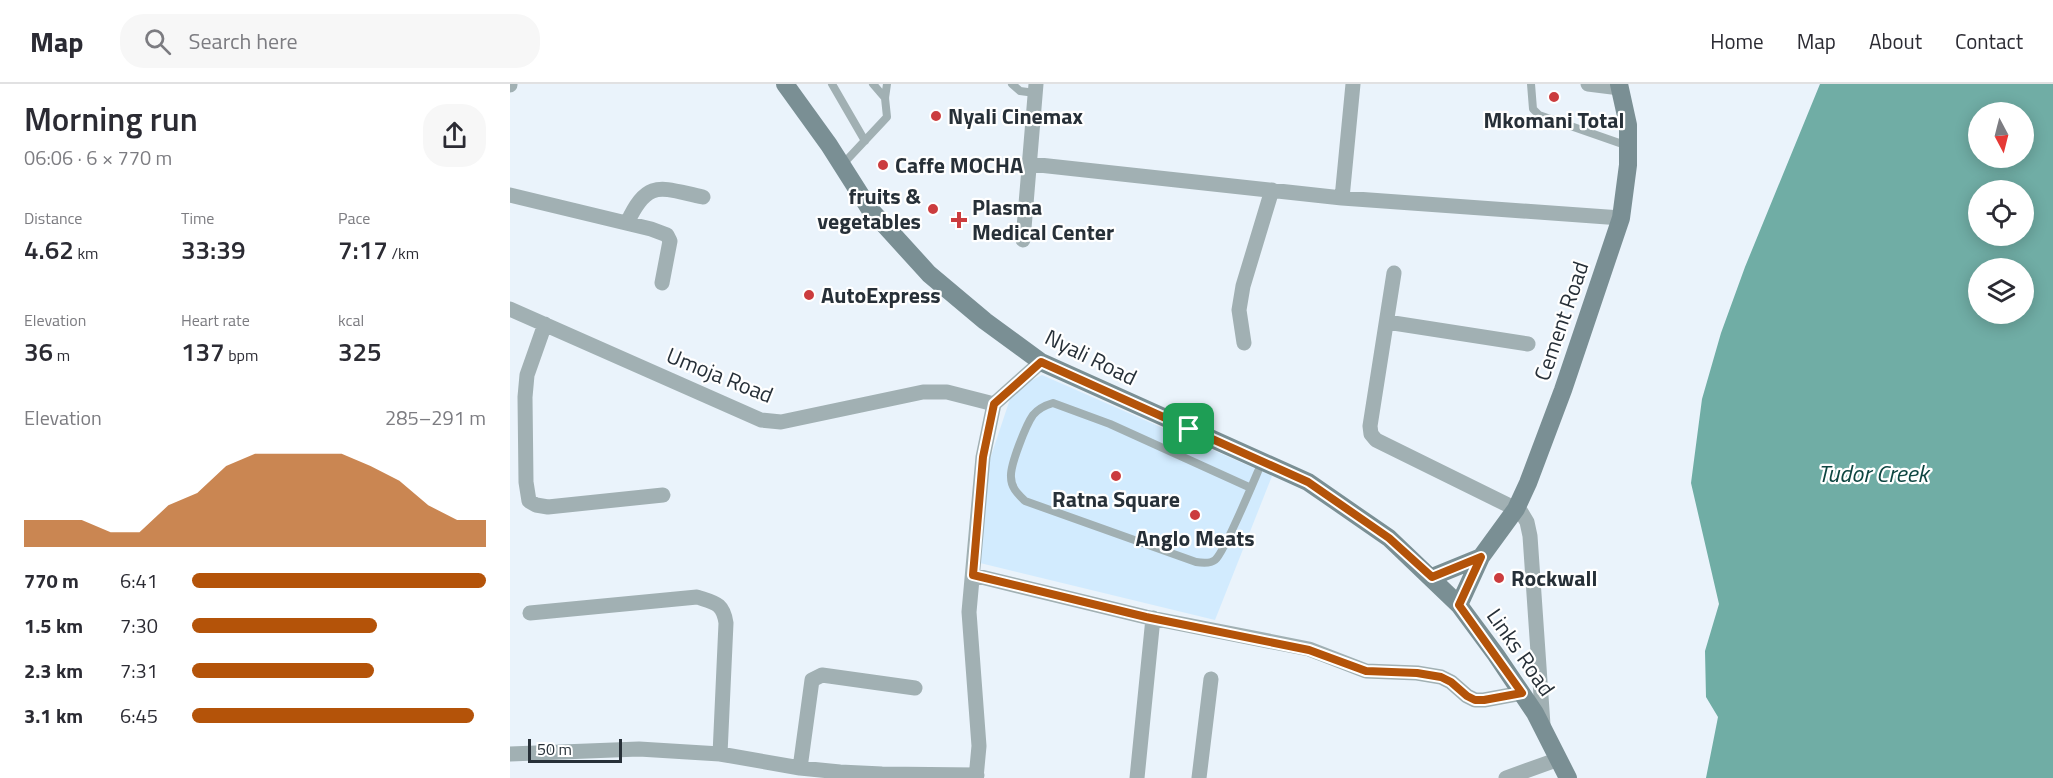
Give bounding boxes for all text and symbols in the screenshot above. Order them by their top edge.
search box [120,14,540,68]
text: Map [30,20,84,63]
text: Search here [189,24,298,58]
icon: search [141,25,174,58]
text: Home [1710,25,1764,57]
text: Map [1797,25,1836,57]
text: About [1869,25,1922,57]
text: Contact [1955,25,2023,57]
marker: Mkomani Total [1547,90,1561,104]
text: Morning run [24,94,198,144]
place label: Nyali Cinemax [948,99,1083,133]
north arrow [1968,102,2034,168]
map controls [1968,102,2034,324]
place label: Mkomani Total [1483,103,1625,137]
button: share [423,104,486,167]
marker: Nyali Cinemax [929,109,943,123]
text: 06:06 · 6 × 770 m [24,142,172,173]
place label: Caffe MOCHA [895,148,1023,182]
marker: Caffe MOCHA [876,158,890,172]
place label: fruits & vegetables [817,179,922,238]
button: locate [1968,180,2034,246]
place label: Plasma Medical Center [972,190,1114,249]
marker: fruits & vegetables [926,202,940,216]
text: Distance [24,206,82,230]
text: Time [181,206,214,230]
text: Pace [338,206,370,230]
marker: Plasma Medical Center [950,211,968,229]
text: 4.62 [24,230,74,269]
text: 33:39 [181,230,245,269]
text: 7:17 [338,230,388,269]
text: km [74,241,98,265]
text: /km [388,241,419,265]
street label: Cement Road [1525,257,1597,385]
button: layers [1968,258,2034,324]
place label: AutoExpress [821,278,941,312]
marker: AutoExpress [802,288,816,302]
text: Elevation [24,308,86,332]
text: Heart rate [181,308,250,332]
text: kcal [338,308,364,332]
street label: Nyali Road [1039,320,1143,394]
text: 36 [24,332,53,371]
text: 137 [181,332,225,371]
text: 325 [338,332,382,371]
street label: Umoja Road [661,338,779,412]
text: m [53,343,70,367]
text: bpm [225,343,258,367]
text: Elevation [24,402,102,433]
text: 285–291 m [385,402,486,433]
pin [1163,403,1214,454]
icon: arrive [1172,412,1205,445]
water label: Tudor Creek [1818,455,1932,491]
marker: Ratna Square [1109,469,1123,483]
place label: Ratna Square [1052,482,1180,516]
marker: Anglo Meats [1188,508,1202,522]
place label: Anglo Meats [1135,521,1255,555]
place label: Rockwall [1511,561,1597,595]
text: 770 m [24,565,79,596]
text: 6:41 [120,565,158,596]
marker: Rockwall [1492,571,1506,585]
street label: Links Road [1478,601,1564,703]
text: 1.5 km [24,610,83,641]
text: 7:30 [120,610,158,641]
text: 2.3 km [24,655,83,686]
text: 7:31 [120,655,158,686]
text: 3.1 km [24,700,83,731]
text: 6:45 [120,700,158,731]
scale bar [528,736,622,764]
text: 50 m [537,737,572,761]

